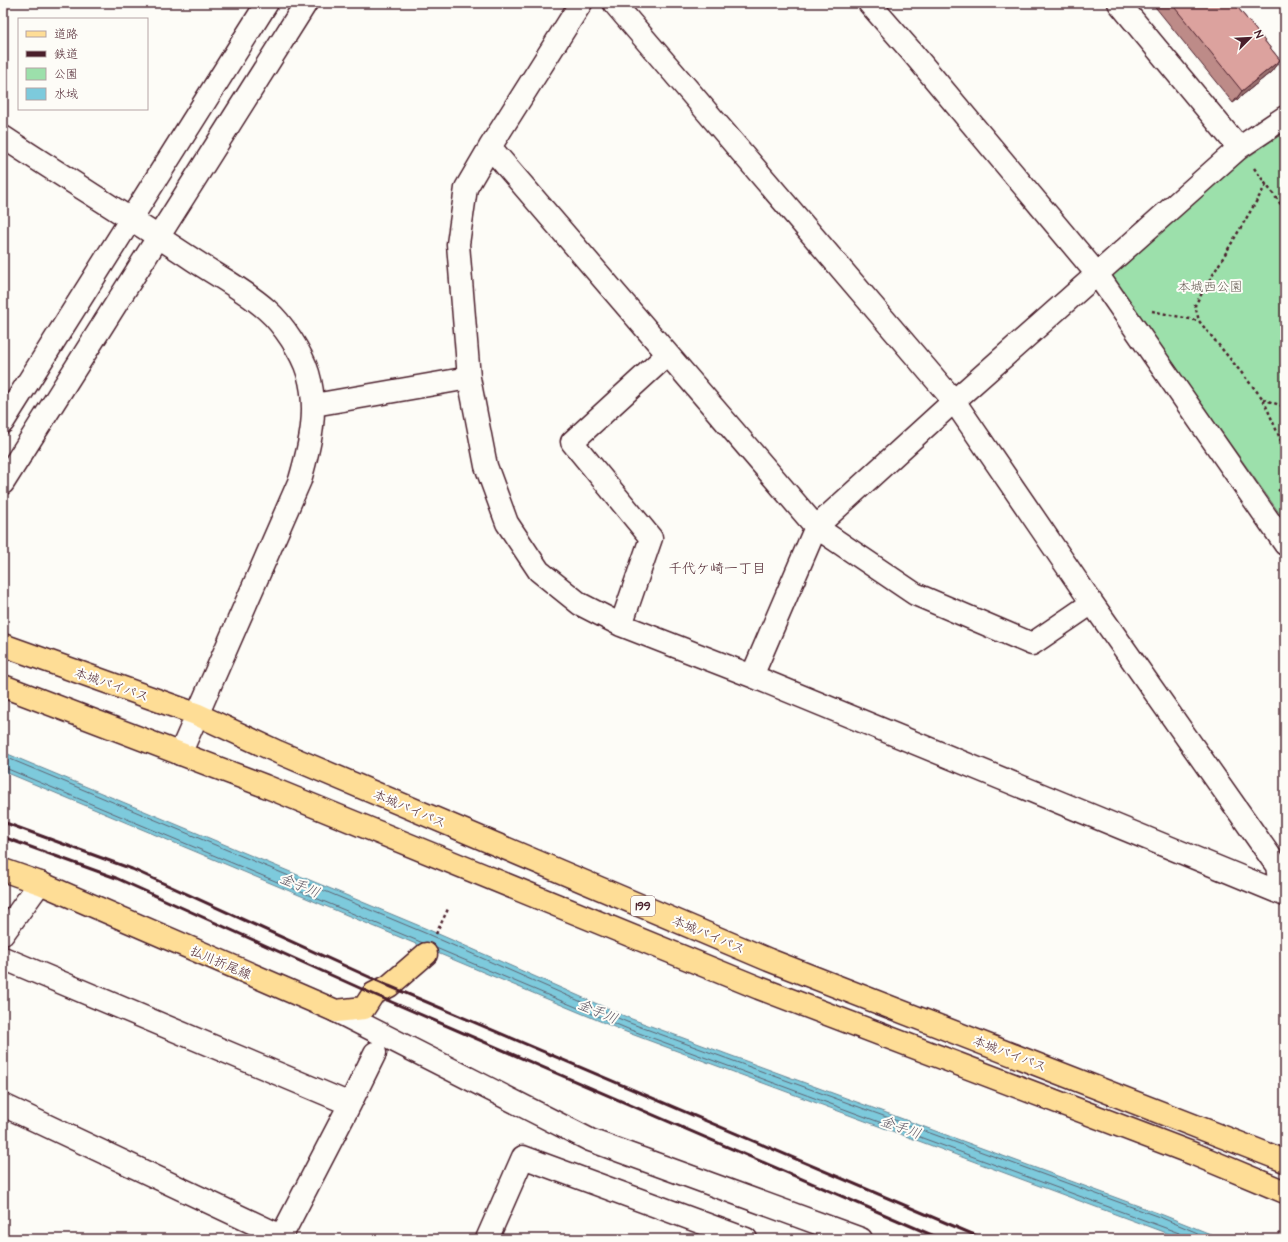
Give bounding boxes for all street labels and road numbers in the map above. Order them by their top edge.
street label: 本城バイパス [72,664,151,706]
street label: 本城バイパス [370,785,449,832]
road number: 199 [631,896,655,916]
street label: 本城バイパス [669,911,748,958]
street label: 払川折尾線 [187,942,255,984]
street label: 本城バイパス [970,1032,1049,1076]

